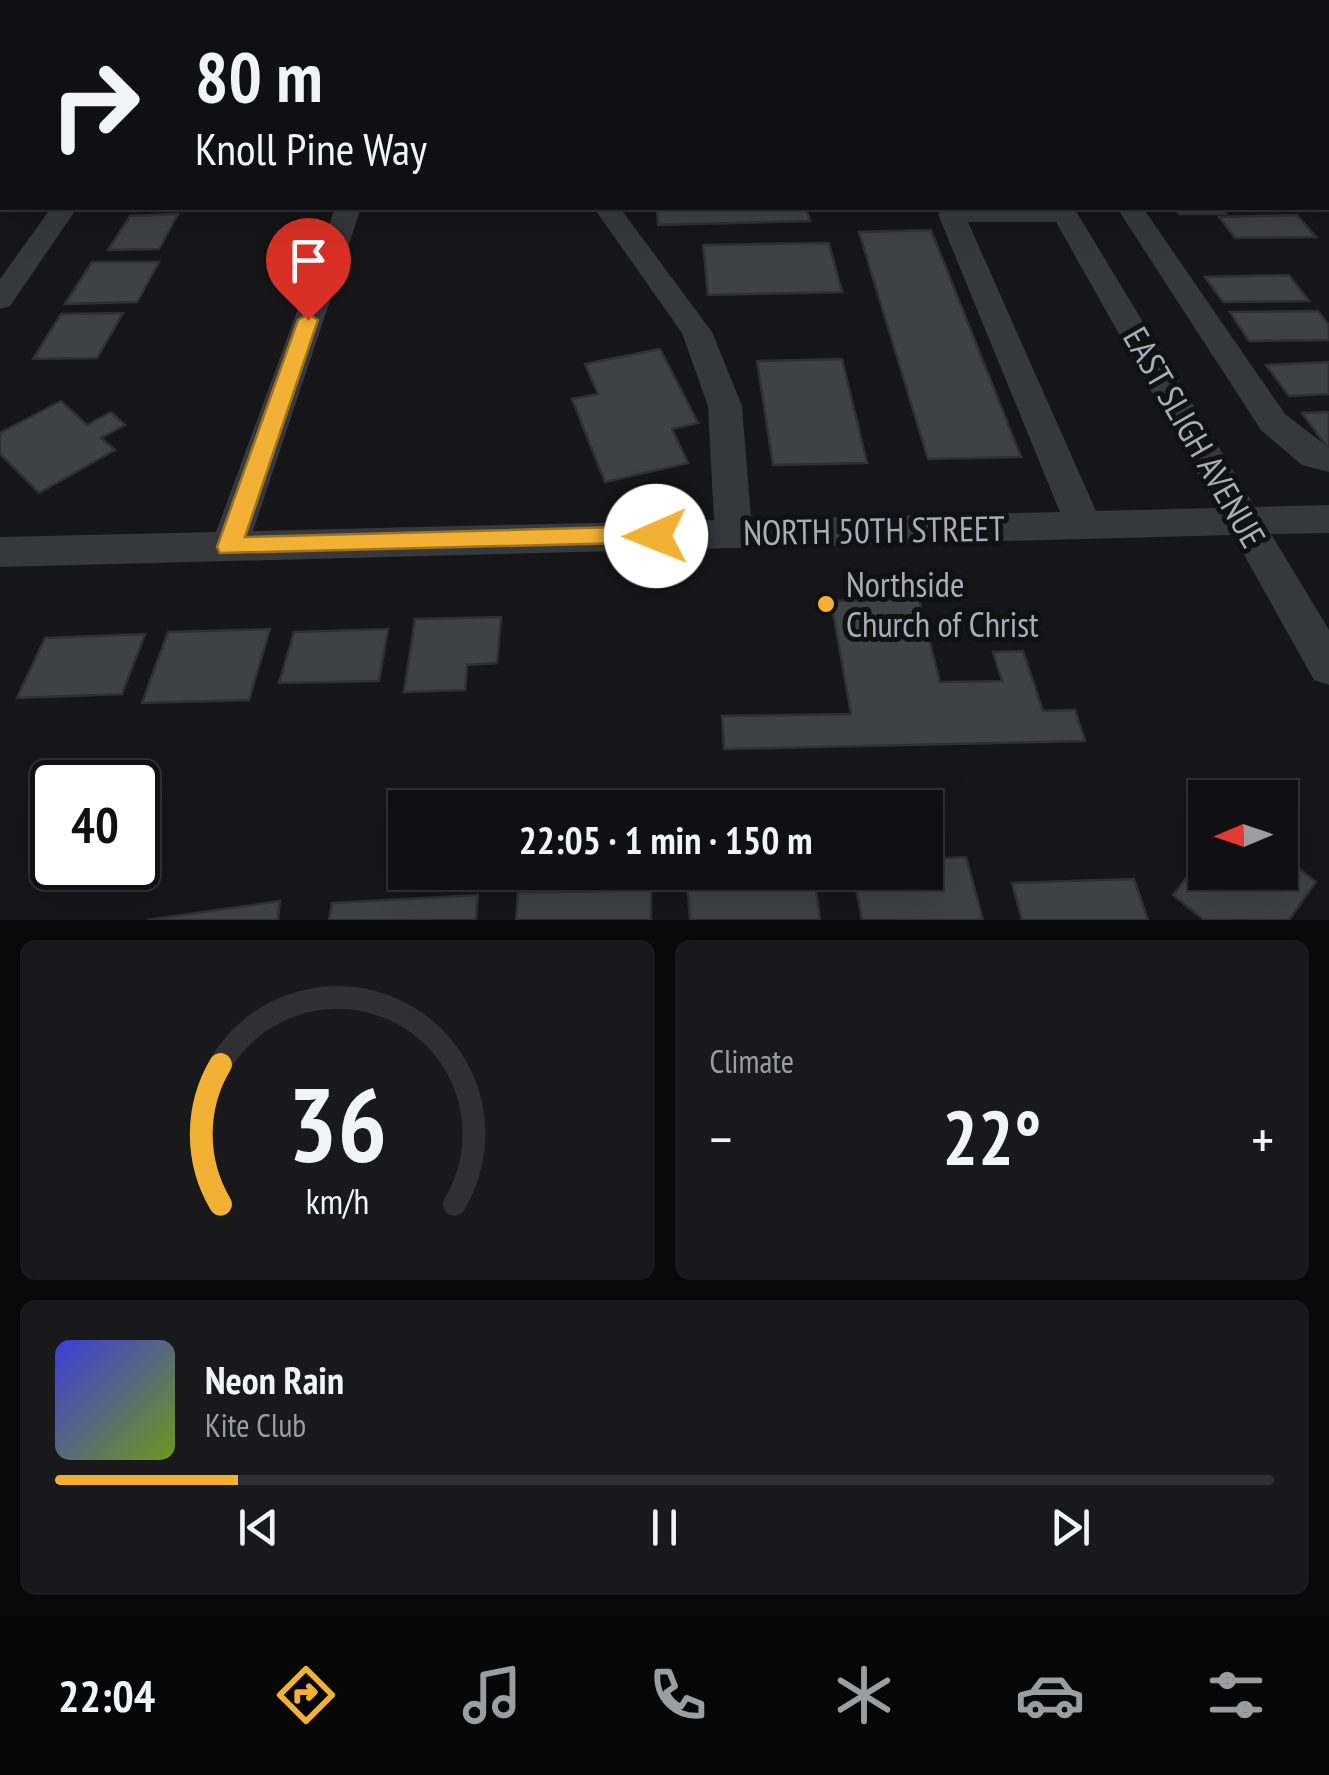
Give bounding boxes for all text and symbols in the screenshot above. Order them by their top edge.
text: 80 m [195,31,323,121]
icon: right [30,40,160,170]
text: Knoll Pine Way [195,119,427,177]
pin [266,218,351,321]
icon: arrive [281,233,336,288]
street label: EAST SLIGH AVENUE [1113,318,1277,556]
position arrow [604,484,708,588]
street label: NORTH 50TH STREET [743,505,1005,555]
place label: Northside Church of Christ [846,561,1039,647]
marker: Northside Church of Christ [815,593,837,615]
speed limit sign: 40 [30,760,160,890]
north arrow [1188,780,1298,890]
map controls [1188,780,1298,890]
text: 22:05 · 1 min · 150 m [519,815,812,864]
text: Climate [710,1040,794,1082]
text: 36 [288,1056,387,1191]
text: 22° [942,1089,1041,1186]
text: − [710,1103,732,1174]
text: + [1251,1103,1274,1174]
text: km/h [306,1178,369,1224]
text: Neon Rain [205,1355,344,1404]
text: Kite Club [205,1404,306,1446]
icon: previous [231,1500,286,1555]
icon: pause [637,1500,692,1555]
icon: next [1043,1500,1098,1555]
icon: directions [271,1660,341,1730]
icon: music [457,1660,527,1730]
icon: phone [643,1660,713,1730]
icon: climate [829,1660,899,1730]
icon: car [1015,1660,1085,1730]
icon: filters [1201,1660,1271,1730]
text: 22:04 [58,1666,155,1724]

